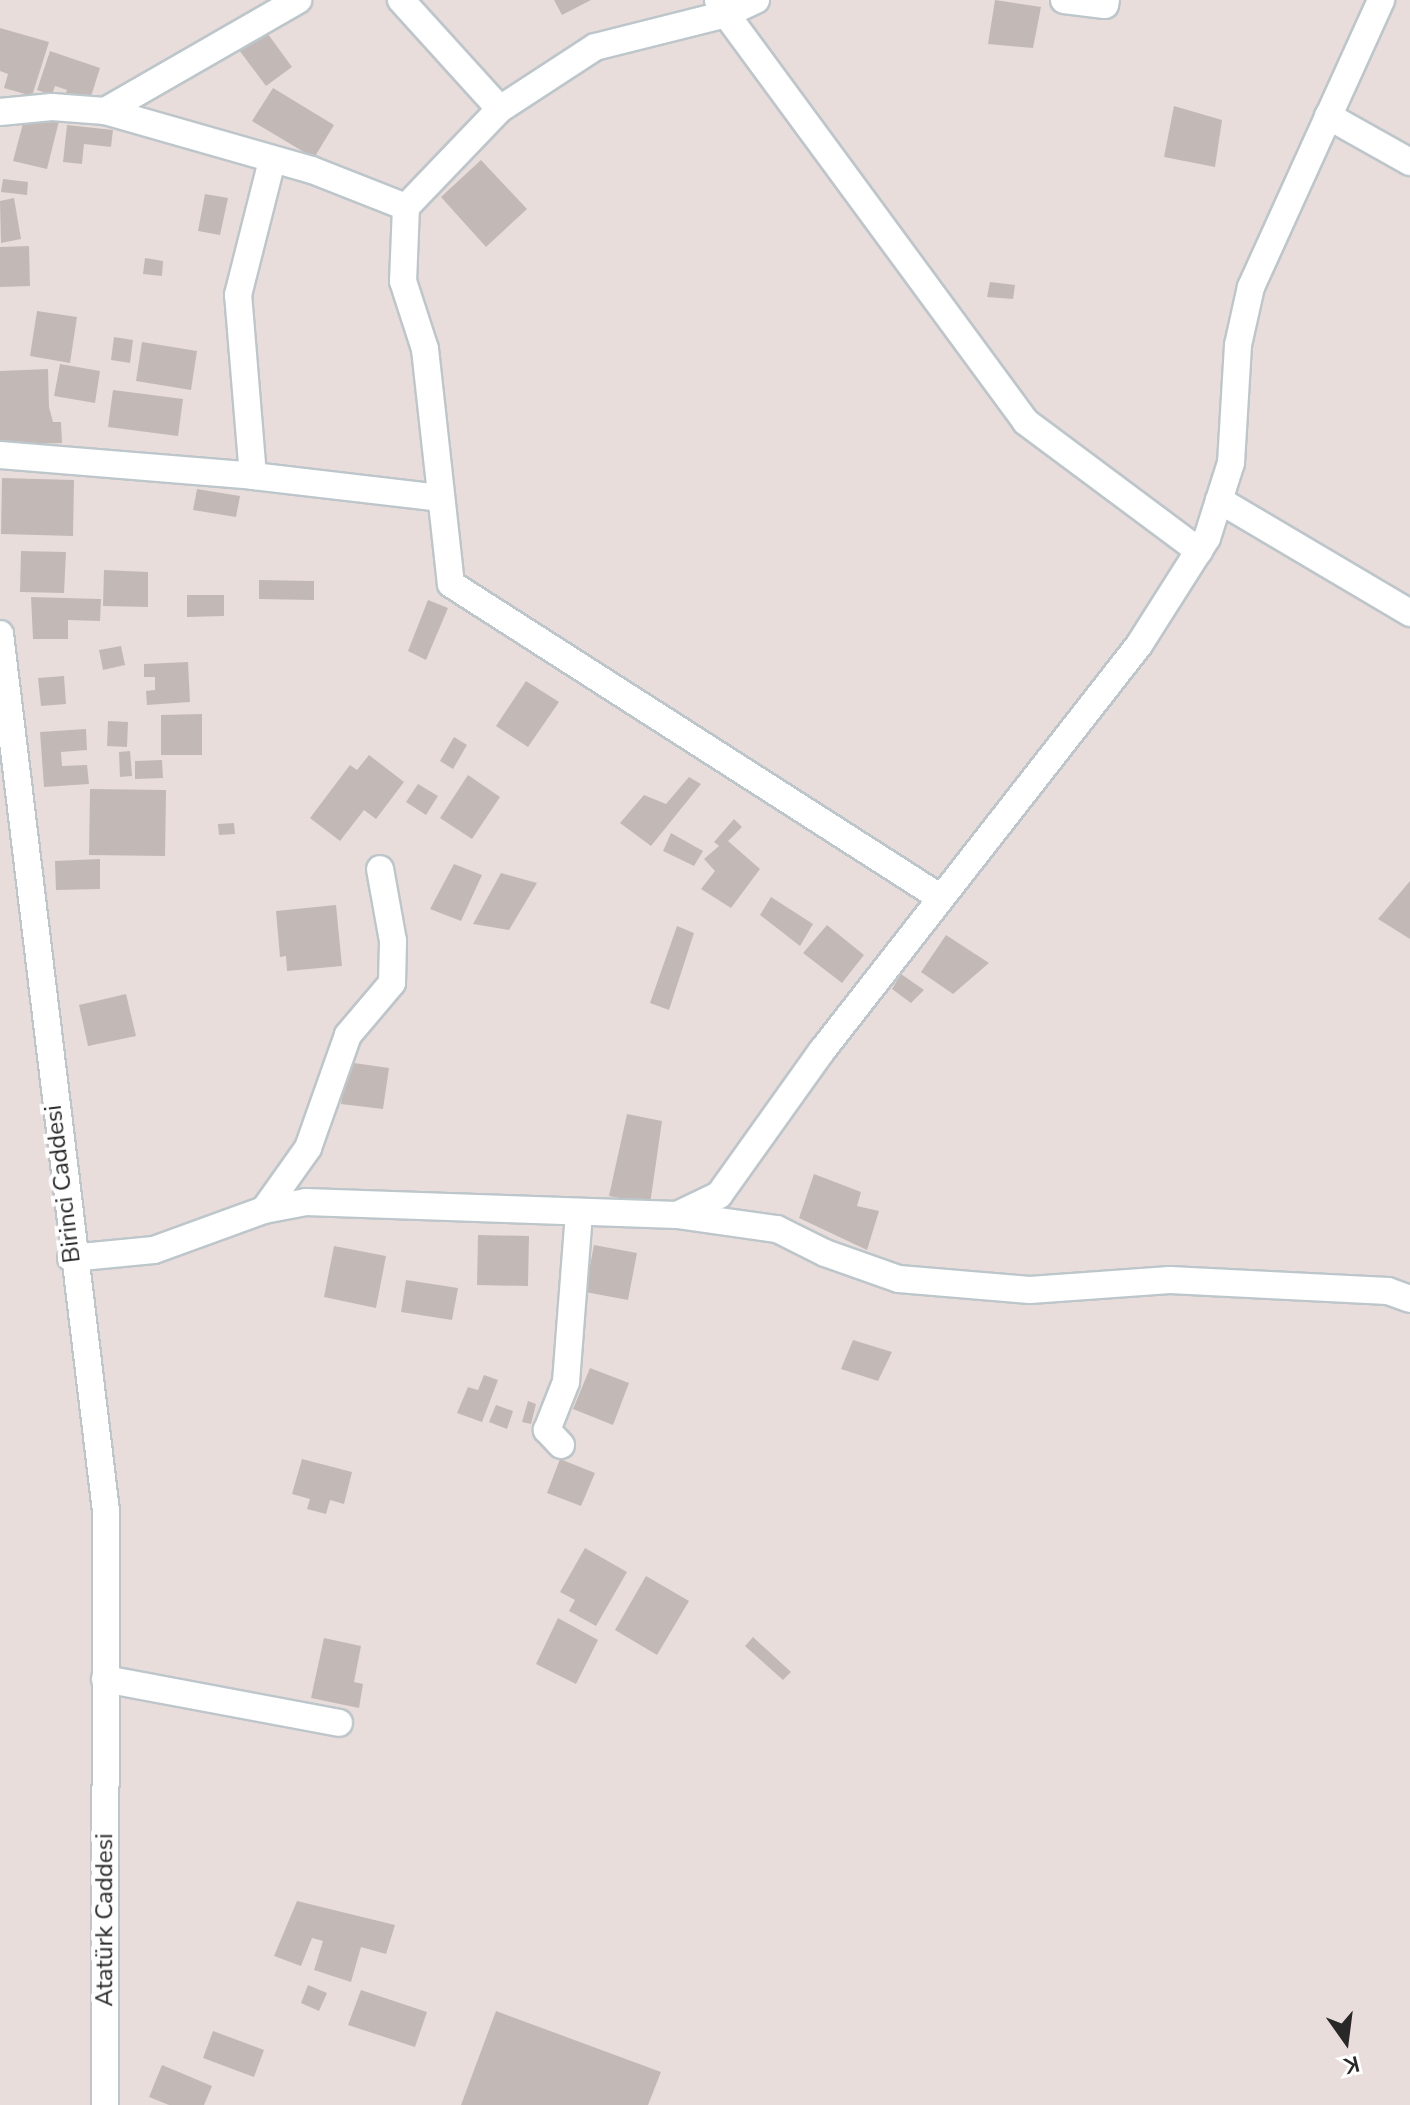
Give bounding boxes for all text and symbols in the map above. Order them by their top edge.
street label: Birinci Caddesi [39,1103,87,1265]
street label: Atatürk Caddesi [91,1833,119,2007]
north arrow [1306,2001,1386,2081]
text: K [1341,2048,1363,2081]

